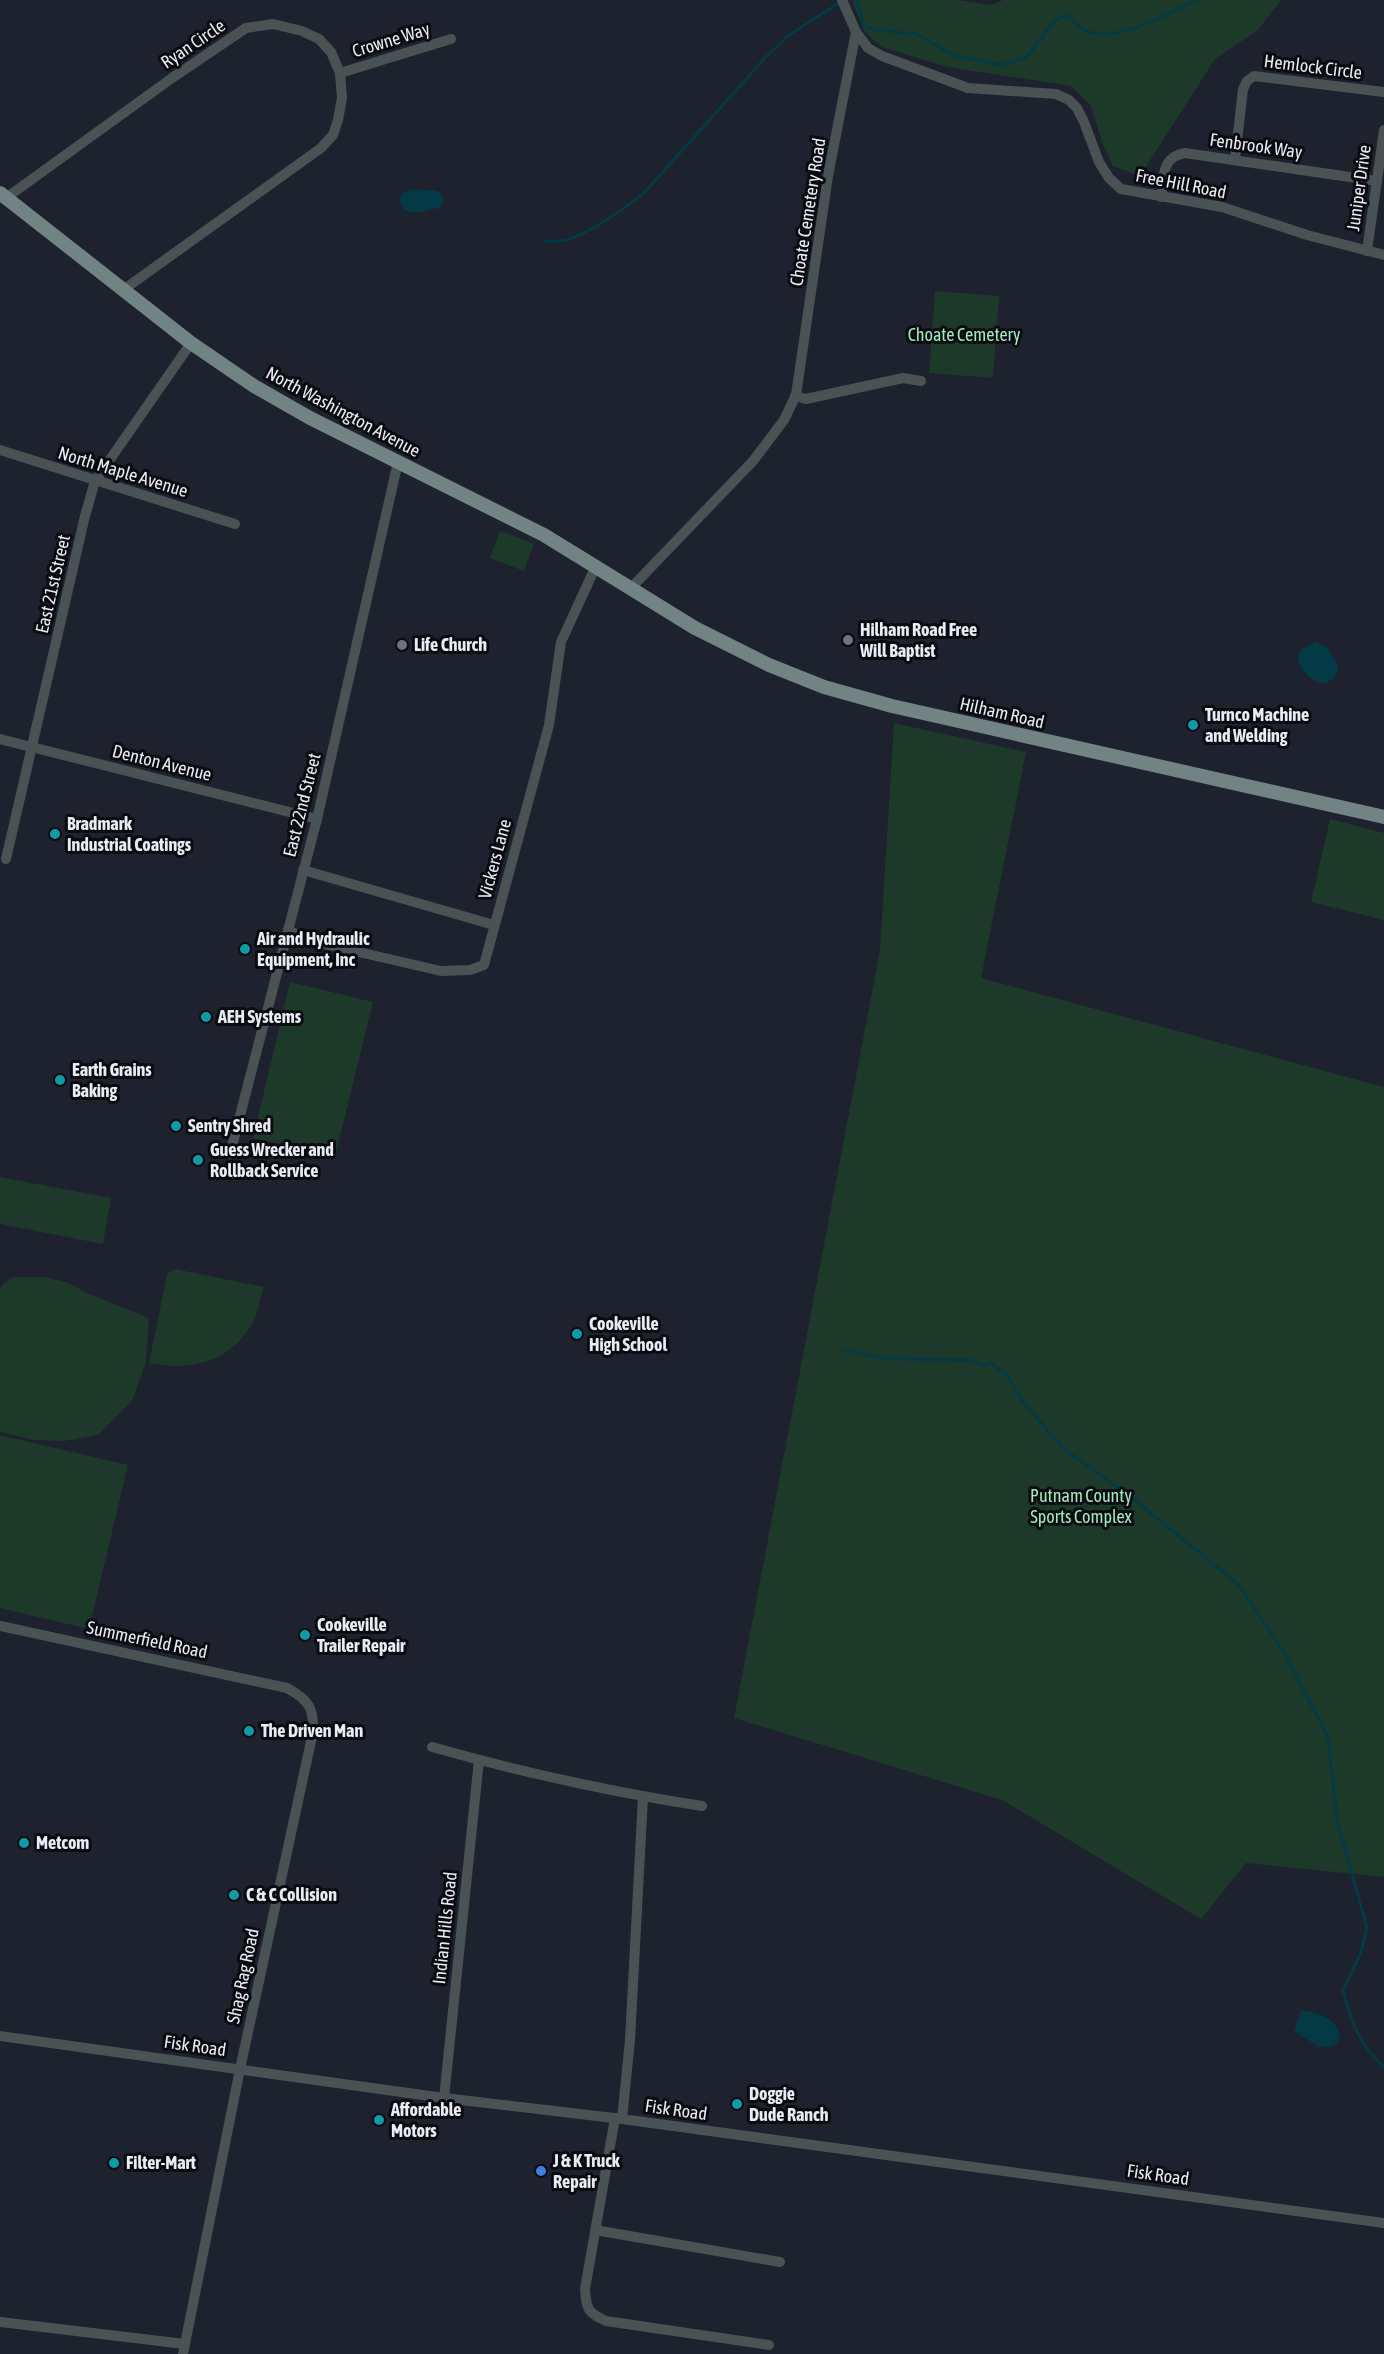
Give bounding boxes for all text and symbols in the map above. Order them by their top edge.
street label: Ryan Circle [157,15,229,73]
street label: Crowne Way [349,18,432,61]
street label: Hemlock Circle [1263,50,1363,83]
street label: Fenbrook Way [1208,129,1304,162]
street label: Choate Cemetery Road [785,136,830,287]
street label: Juniper Drive [1342,144,1375,232]
street label: Free Hill Road [1134,164,1228,203]
park label: Choate Cemetery [908,324,1020,345]
street label: North Washington Avenue [263,362,424,461]
street label: North Maple Avenue [56,442,191,501]
street label: East 21st Street [31,533,74,635]
place label: Hilham Road Free Will Baptist [859,619,977,661]
marker: Hilham Road Free Will Baptist [841,633,855,647]
place label: Life Church [414,634,487,655]
marker: Life Church [395,638,409,652]
street label: Hilham Road [958,693,1047,732]
place label: Turnco Machine and Welding [1205,704,1309,746]
marker: Turnco Machine and Welding [1186,718,1200,732]
street label: Denton Avenue [110,740,214,785]
street label: East 22nd Street [278,751,325,859]
place label: Bradmark Industrial Coatings [67,813,192,855]
street label: Vickers Lane [474,817,515,901]
marker: Bradmark Industrial Coatings [48,827,62,841]
place label: Air and Hydraulic Equipment, Inc [256,928,370,970]
marker: Air and Hydraulic Equipment, Inc [238,942,252,956]
place label: AEH Systems [217,1006,302,1027]
marker: AEH Systems [199,1010,213,1024]
place label: Earth Grains Baking [72,1059,152,1101]
marker: Earth Grains Baking [53,1073,67,1087]
place label: Sentry Shred [188,1115,271,1136]
marker: Sentry Shred [169,1119,183,1133]
place label: Guess Wrecker and Rollback Service [210,1139,334,1181]
marker: Guess Wrecker and Rollback Service [191,1153,205,1167]
place label: Cookeville High School [589,1313,667,1355]
marker: Cookeville High School [570,1327,584,1341]
park label: Putnam County Sports Complex [1030,1485,1132,1527]
place label: Cookeville Trailer Repair [317,1614,406,1656]
street label: Summerfield Road [85,1616,209,1663]
marker: Cookeville Trailer Repair [298,1628,312,1642]
place label: The Driven Man [261,1720,363,1741]
marker: The Driven Man [242,1724,256,1738]
place label: Metcom [36,1832,89,1853]
marker: Metcom [17,1836,31,1850]
street label: Indian Hills Road [428,1871,461,1985]
place label: C & C Collision [246,1884,337,1905]
marker: C & C Collision [227,1888,241,1902]
street label: Shag Rag Road [222,1926,263,2025]
street label: Fisk Road [163,2031,227,2060]
place label: Doggie Dude Ranch [749,2083,829,2125]
street label: Fisk Road [644,2095,708,2124]
marker: Doggie Dude Ranch [730,2097,744,2111]
place label: Affordable Motors [390,2099,462,2141]
marker: Affordable Motors [372,2113,386,2127]
place label: J & K Truck Repair [552,2150,621,2192]
place label: Filter-Mart [126,2152,197,2173]
marker: Filter-Mart [107,2156,121,2170]
street label: Fisk Road [1126,2160,1190,2189]
marker: J & K Truck Repair [534,2164,548,2178]

